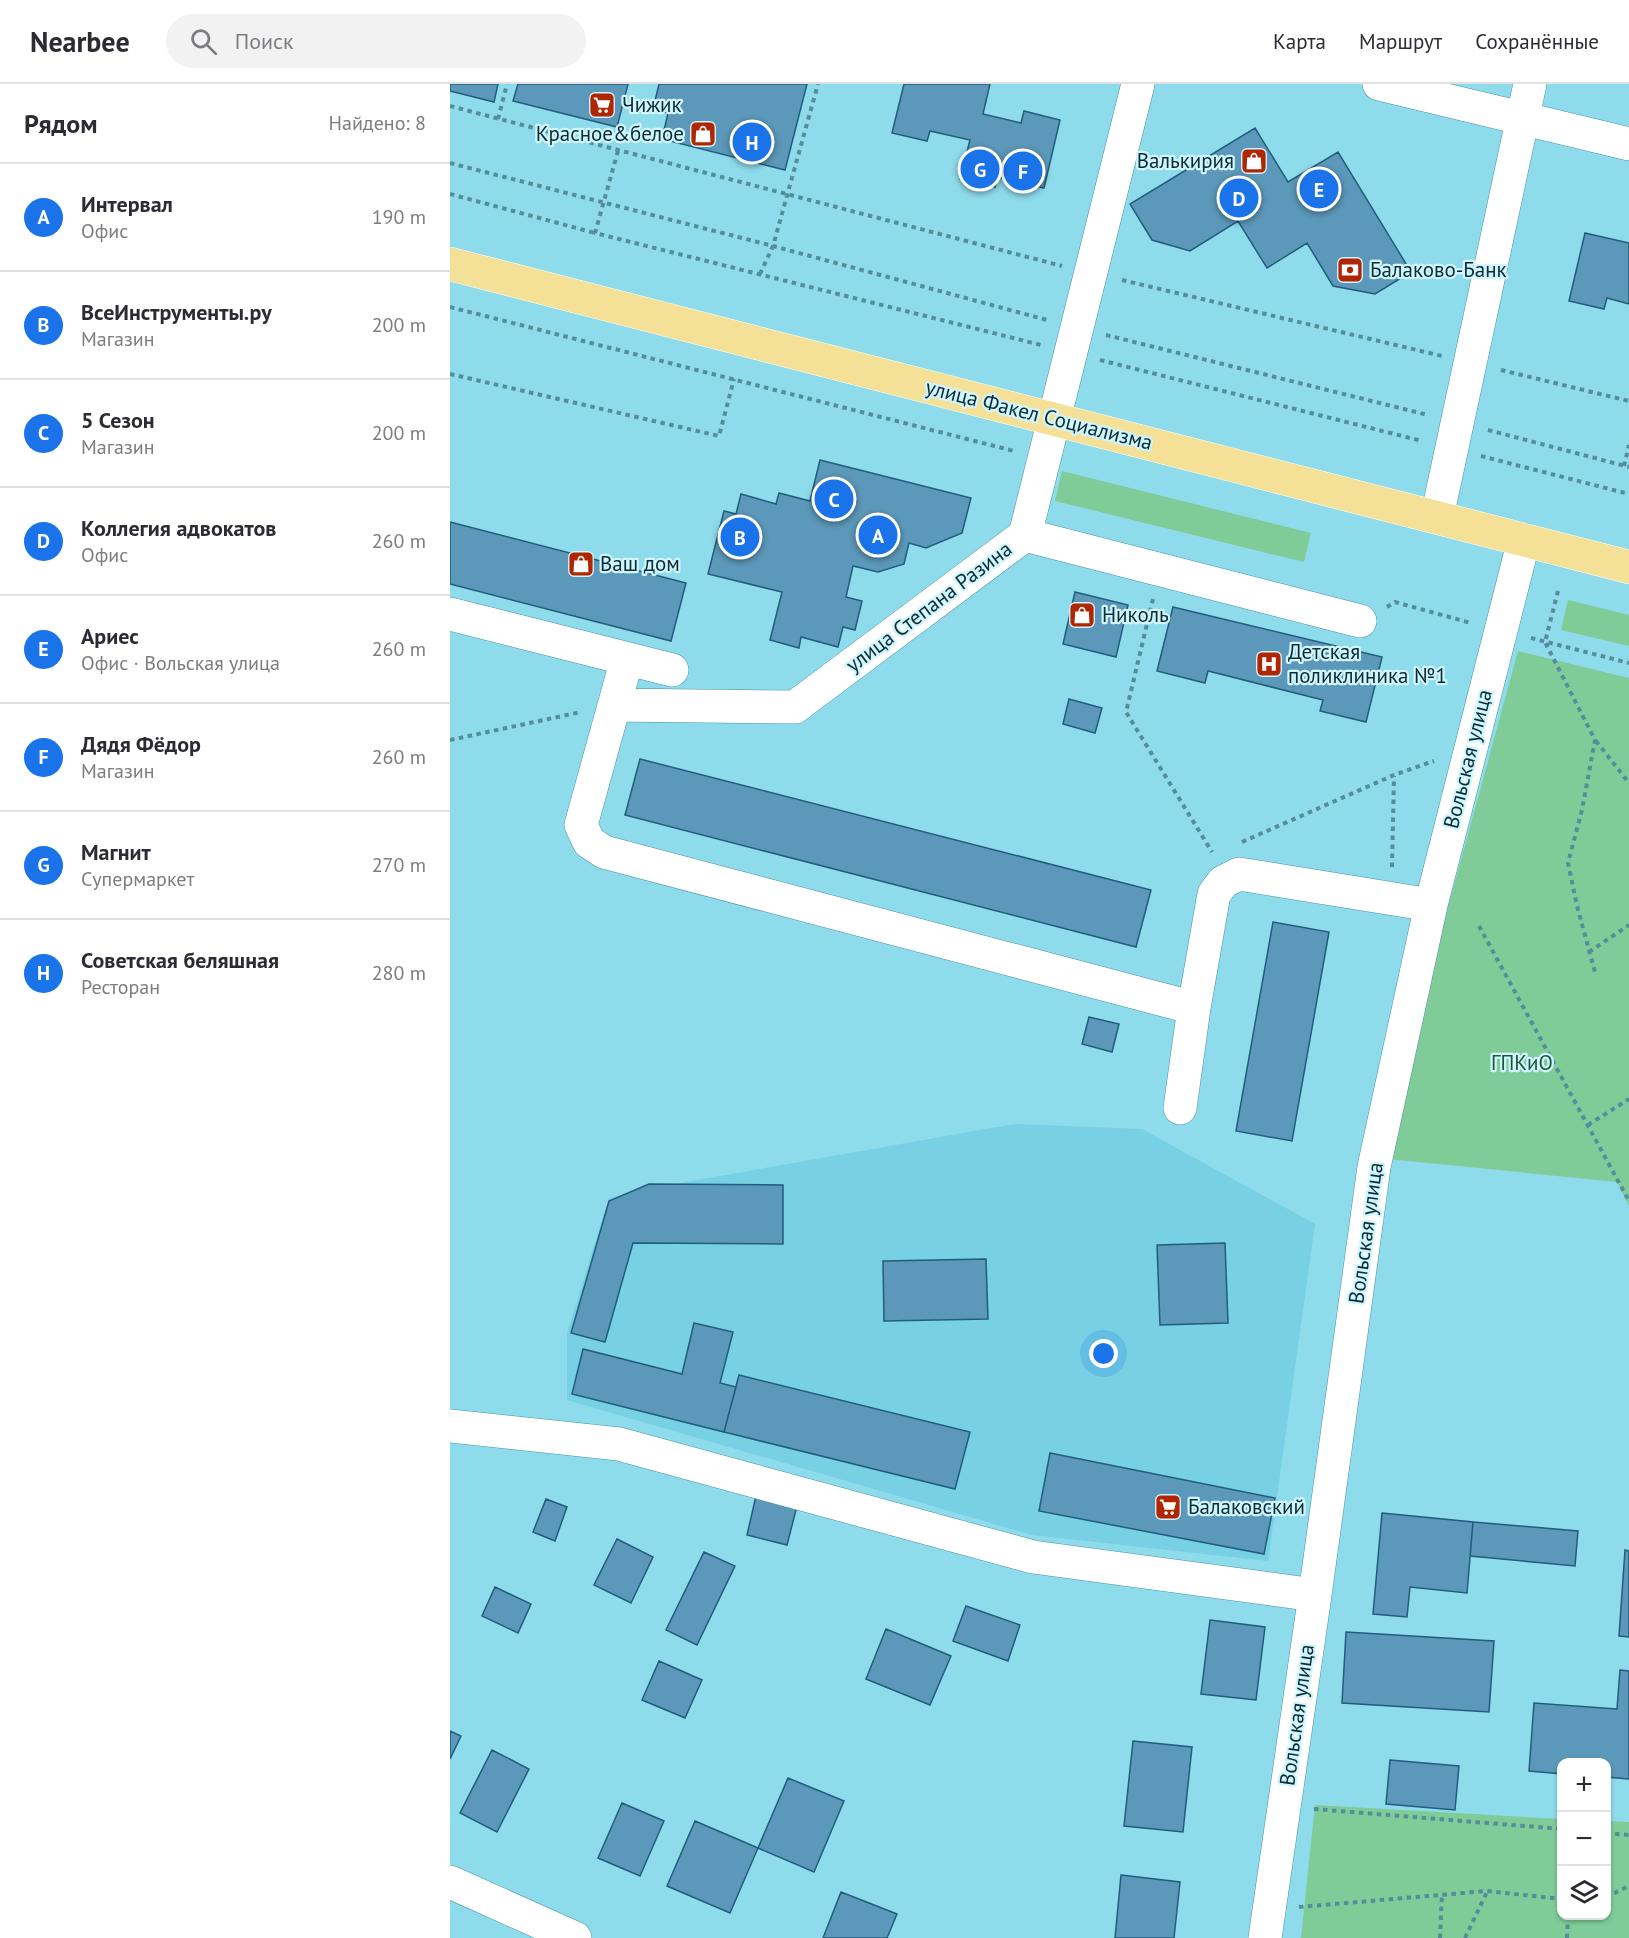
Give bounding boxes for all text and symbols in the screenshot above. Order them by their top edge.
search box [166,14,586,68]
text: Nearbee [30,23,130,60]
icon: search [187,25,220,58]
text: Поиск [235,27,293,55]
text: Карта [1273,28,1326,55]
text: Маршрут [1359,28,1442,55]
text: Сохранённые [1475,28,1599,55]
supermarket icon: Чижик [587,90,617,120]
place label: Чижик [622,91,682,118]
text: Рядом [24,107,98,140]
text: Найдено: 8 [329,110,426,136]
shop icon: Красное&белое [688,119,718,149]
place label: Красное&белое [536,120,684,147]
pin: H [732,120,772,164]
pin: G [960,146,1000,191]
shop icon: Валькирия [1239,146,1269,176]
place label: Валькирия [1137,147,1234,174]
pin: F [1004,148,1042,194]
pin: E [1300,166,1338,212]
pin: D [1220,176,1258,220]
text: Интервал [81,190,173,218]
text: A [37,204,50,230]
text: 190 m [372,204,426,230]
text: Офис [81,218,128,244]
bank icon: Балаково-Банк [1335,255,1365,285]
place label: Балаково-Банк [1370,256,1507,283]
text: ВсеИнструменты.ру [81,298,272,326]
text: B [38,312,49,338]
text: 200 m [372,312,426,338]
text: Магазин [81,326,155,352]
street label: улица Факел Социализма [923,373,1156,456]
text: 5 Сезон [81,406,155,434]
text: C [38,420,49,446]
text: 200 m [372,420,426,446]
text: Магазин [81,434,155,460]
pin: C [814,476,854,522]
pin: A [858,512,898,558]
text: Коллегия адвокатов [81,514,276,542]
pin: B [720,514,760,560]
text: D [37,528,50,554]
text: 260 m [372,528,426,554]
street label: улица Степана Разина [840,535,1017,678]
text: Офис [81,542,128,568]
shop icon: Ваш дом [566,549,596,579]
place label: Ваш дом [600,550,680,577]
shop icon: Николь [1067,600,1097,630]
place label: Николь [1102,601,1169,628]
text: Ариес [81,622,139,650]
text: E [38,636,49,662]
text: 260 m [372,636,426,662]
place label: Детская поликлиника №1 [1288,638,1447,689]
hospital icon: Детская поликлиника №1 [1254,649,1284,679]
text: Офис · Вольская улица [81,650,280,676]
street label: Вольская улица [1437,687,1498,831]
text: Дядя Фёдор [81,730,201,758]
text: F [38,744,49,770]
text: 260 m [372,744,426,770]
text: Магазин [81,758,155,784]
text: Магнит [81,838,151,866]
text: G [37,852,50,878]
text: 270 m [372,852,426,878]
text: Супермаркет [81,866,194,892]
text: Советская беляшная [81,946,279,974]
text: H [37,960,50,986]
text: 280 m [372,960,426,986]
text: Ресторан [81,974,160,1000]
park label: ГПКиО [1491,1049,1553,1076]
street label: Вольская улица [1342,1161,1389,1305]
your location [1089,1339,1118,1368]
supermarket icon: Балаковский [1153,1492,1183,1522]
place label: Балаковский [1188,1493,1305,1520]
street label: Вольская улица [1273,1643,1320,1787]
map controls [1557,1758,1611,1920]
button: + [1557,1758,1611,1812]
button: − [1557,1812,1611,1866]
button: layers [1557,1866,1611,1920]

